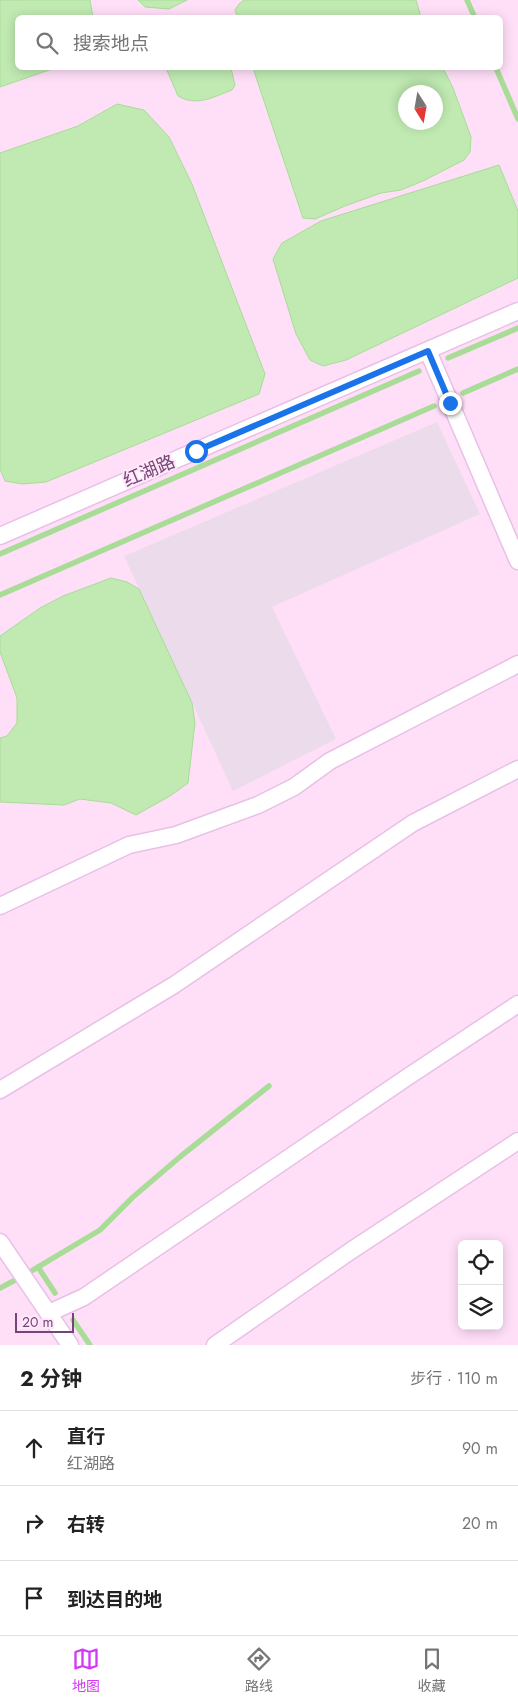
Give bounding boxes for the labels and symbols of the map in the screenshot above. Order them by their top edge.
north arrow [398,85,443,130]
route end [439,392,462,415]
route start [185,440,208,463]
street label: 红湖路 [119,448,179,494]
scale bar [15,1310,74,1333]

